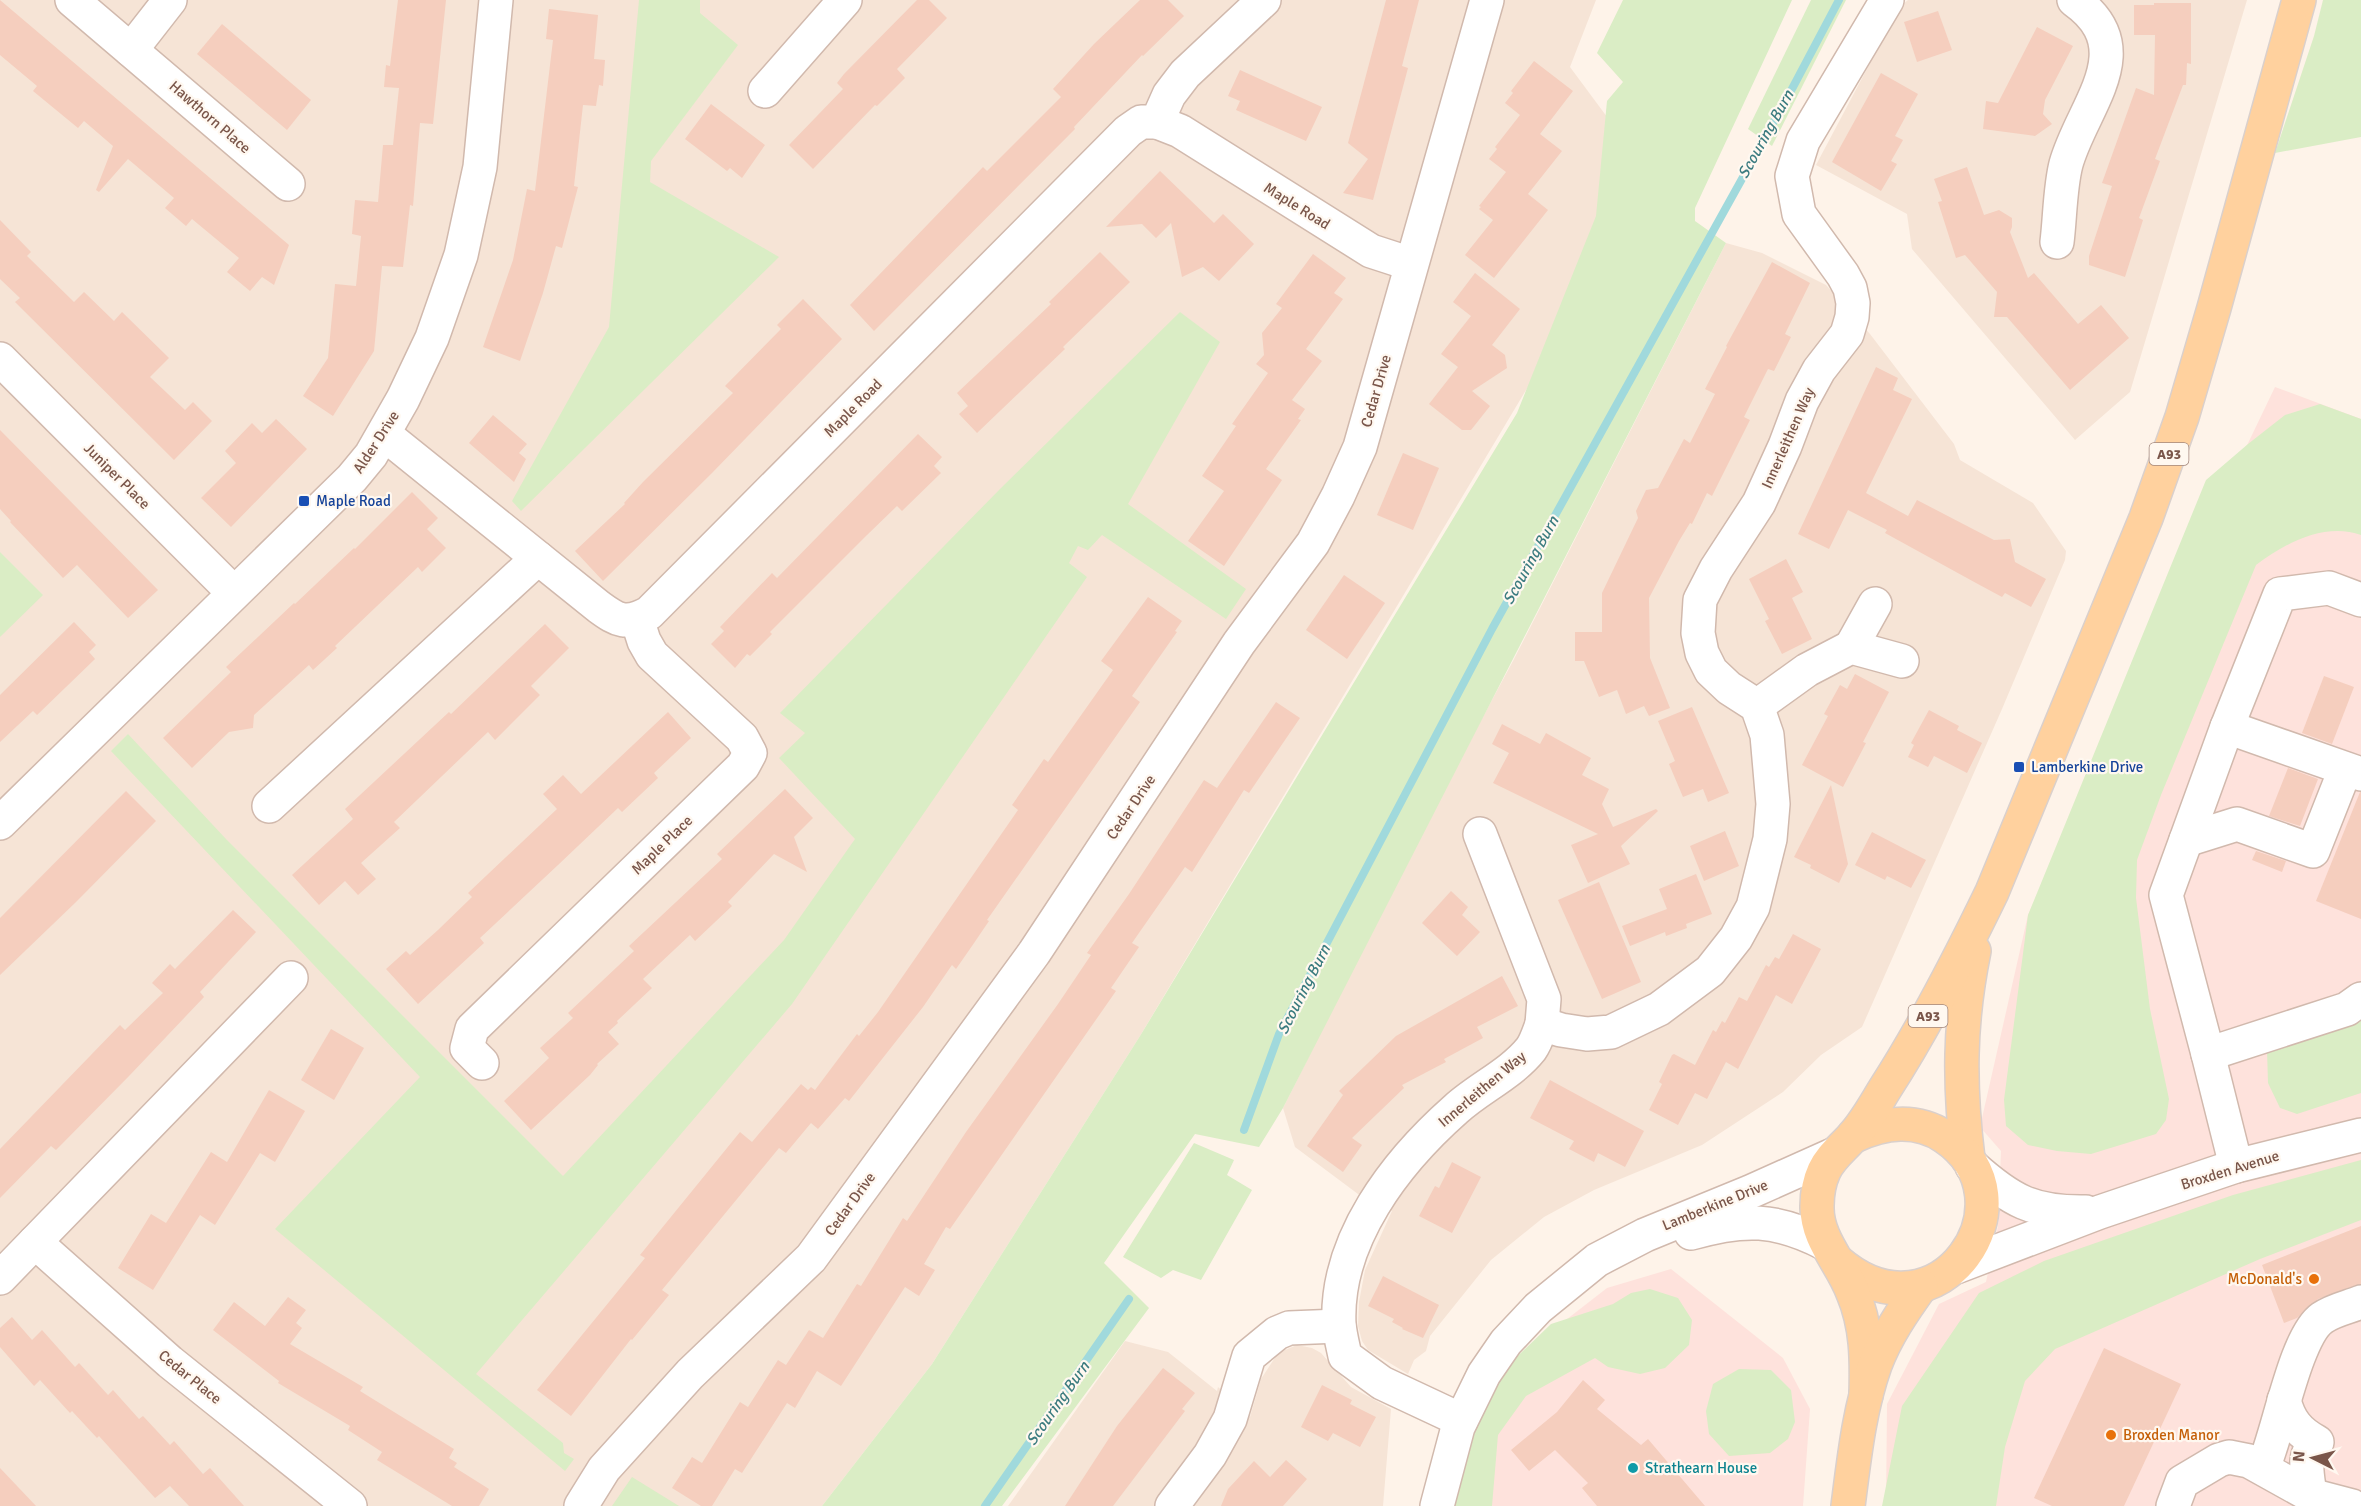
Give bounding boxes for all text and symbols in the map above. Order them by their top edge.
street label: Hawthorn Place [166,77,254,157]
water label: Scouring Burn [1733,86,1799,182]
street label: Maple Road [1260,179,1334,233]
street label: Cedar Drive [1357,353,1395,429]
street label: Maple Road [820,375,886,441]
street label: Innerleithen Way [1758,385,1818,491]
street label: Alder Drive [349,407,403,477]
street label: Juniper Place [80,439,154,513]
road number: A93 [2150,443,2188,465]
place label: Maple Road [316,492,391,510]
marker: Maple Road [297,494,311,508]
water label: Scouring Burn [1498,512,1564,608]
place label: Lamberkine Drive [2031,758,2143,776]
marker: Lamberkine Drive [2012,760,2026,774]
street label: Cedar Drive [1103,771,1159,843]
street label: Maple Place [628,812,696,878]
water label: Scouring Burn [1273,940,1336,1038]
road number: A93 [1908,1005,1948,1027]
street label: Innerleithen Way [1435,1047,1529,1131]
street label: Broxden Avenue [2179,1146,2281,1194]
street label: Cedar Drive [821,1169,879,1239]
street label: Lamberkine Drive [1660,1176,1770,1234]
place label: McDonald's [2228,1270,2302,1288]
marker: McDonald's [2307,1272,2321,1286]
street label: Cedar Place [155,1346,225,1408]
water label: Scouring Burn [1022,1357,1095,1449]
place label: Broxden Manor [2123,1426,2220,1444]
marker: Broxden Manor [2104,1428,2118,1442]
north arrow [2283,1428,2343,1488]
text: N [2289,1450,2310,1463]
place label: Strathearn House [1645,1459,1757,1477]
marker: Strathearn House [1626,1461,1640,1475]

